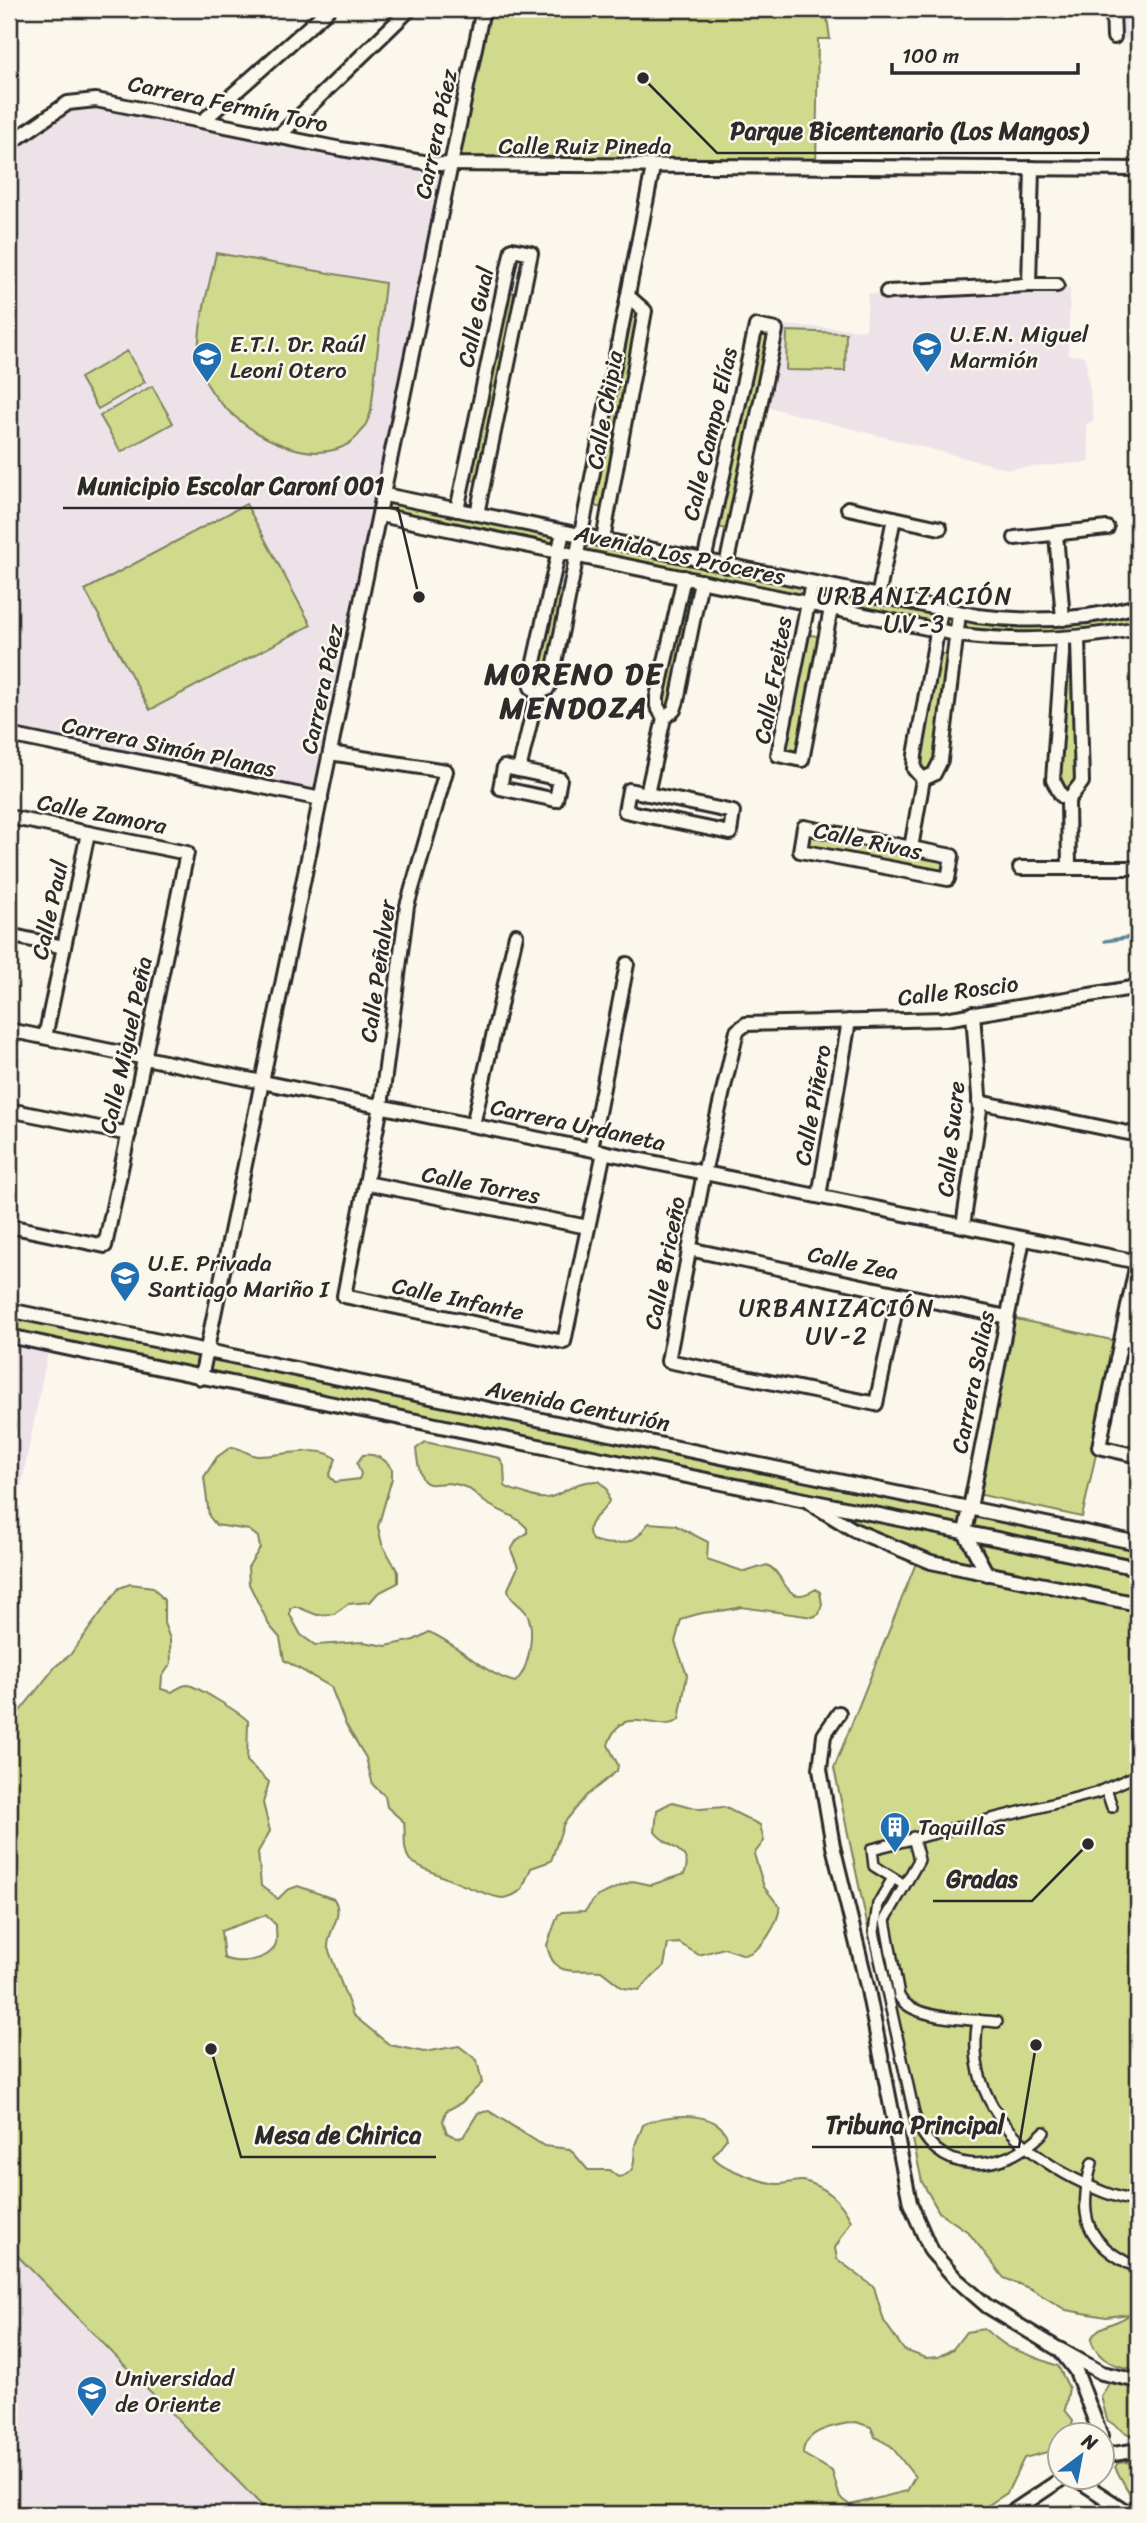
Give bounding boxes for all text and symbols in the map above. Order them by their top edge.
scale bar [892,32,1077,76]
text: 100 m [902,37,959,75]
street label: Carrera Fermín Toro [124,63,332,145]
street label: Carrera Páez [402,64,470,203]
callout: Parque Bicentenario (Los Mangos) [717,108,1100,153]
text: Parque Bicentenario (Los Mangos) [730,110,1089,152]
street label: Calle Ruiz Pineda [498,126,672,167]
street label: Calle Gual [445,263,507,371]
place label: U.E.N. Miguel Marmión [950,314,1089,381]
place label: E.T.I. Dr. Raúl Leoni Otero [230,324,366,391]
school or university icon: U.E.N. Miguel Marmión [910,330,944,374]
school or university icon: E.T.I. Dr. Raúl Leoni Otero [190,340,224,384]
street label: Calle Campo Elías [670,343,750,525]
street label: Calle Chipia [574,347,636,472]
callout: Municipio Escolar Caroní 001 [63,463,398,508]
text: Municipio Escolar Caroní 001 [77,465,384,507]
street label: Avenida Los Próceres [570,512,790,597]
district label: URBANIZACIÓN UV-3 [817,575,1013,645]
street label: Calle Freites [742,613,804,747]
street label: Carrera Páez [288,619,356,758]
district label: MORENO DE MENDOZA [483,647,664,735]
street label: Carrera Simón Planas [58,704,280,790]
street label: Calle Zamora [34,781,171,847]
street label: Calle Rivas [810,810,926,873]
street label: Calle Paul [19,856,81,964]
street label: Calle Peñalver [348,895,409,1045]
street label: Calle Miguel Peña [87,953,165,1137]
street label: Calle Roscio [895,963,1021,1019]
street label: Calle Piñero [782,1041,844,1169]
street label: Calle Sucre [925,1079,977,1199]
street label: Carrera Urdaneta [487,1086,670,1164]
street label: Calle Torres [418,1153,544,1217]
street label: Calle Briceño [632,1193,698,1333]
street label: Calle Zea [804,1233,902,1293]
place label: U.E. Privada Santiago Mariño I [148,1243,331,1310]
school or university icon: U.E. Privada Santiago Mariño I [108,1259,142,1303]
street label: Calle Infante [388,1265,528,1333]
district label: URBANIZACIÓN UV-2 [739,1287,935,1357]
street label: Carrera Salias [939,1307,1007,1457]
street label: Avenida Centurión [481,1368,674,1444]
place label: Taquillas [918,1807,1006,1848]
building icon: Taquillas [878,1810,912,1854]
callout: Gradas [933,1856,1032,1901]
text: Gradas [946,1858,1019,1900]
callout: Tribuna Principal [812,2102,1019,2147]
text: Tribuna Principal [826,2104,1006,2146]
callout: Mesa de Chirica [241,2112,436,2157]
text: Mesa de Chirica [254,2114,422,2156]
place label: Universidad de Oriente [115,2358,236,2425]
school or university icon: Universidad de Oriente [75,2374,109,2418]
north arrow [1046,2422,1116,2492]
text: N [1075,2424,1105,2460]

